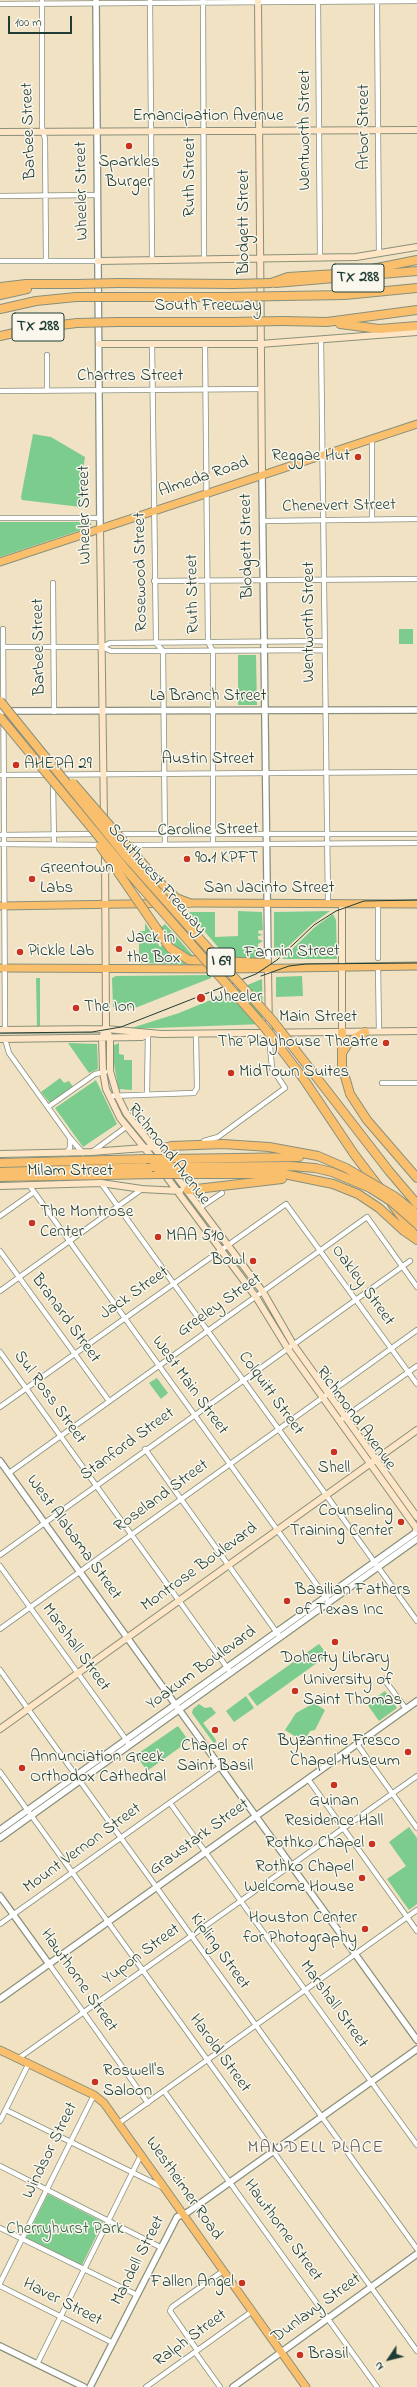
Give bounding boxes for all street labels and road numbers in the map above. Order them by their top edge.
street label: Wentworth Street [296,70,316,190]
street label: Barbee Street [18,82,42,180]
street label: Arbor Street [355,84,375,170]
street label: Emancipation Avenue [132,107,284,127]
street label: Ruth Street [181,137,201,217]
street label: Wheeler Street [72,141,94,241]
street label: Blodgett Street [235,169,255,275]
road number: TX 288 [332,264,384,292]
street label: South Freeway [154,297,262,317]
road number: TX 288 [12,313,64,341]
street label: Chartres Street [77,367,183,387]
street label: Almeda Road [156,453,252,503]
street label: Wheeler Street [75,465,97,565]
street label: Blodgett Street [237,493,259,599]
street label: Chenevert Street [282,496,396,518]
street label: Rosewood Street [131,512,153,632]
street label: Ruth Street [183,554,205,634]
street label: Wentworth Street [300,562,320,682]
street label: Barbee Street [29,598,51,696]
street label: La Branch Street [150,687,266,707]
street label: Austin Street [161,750,255,770]
street label: Southwest Freeway [102,820,210,940]
street label: Caroline Street [157,820,259,842]
street label: San Jacinto Street [204,879,334,899]
street label: Fannin Street [244,942,340,964]
road number: I 69 [207,948,235,976]
street label: Main Street [279,1008,357,1028]
street label: Richmond Avenue [122,1100,214,1210]
street label: Milam Street [27,1162,113,1182]
street label: Oakley Street [326,1242,398,1330]
street label: Jack Street [97,1263,173,1325]
street label: Greeley Street [174,1269,266,1343]
street label: Branard Street [26,1270,104,1368]
street label: West Main Street [146,1333,232,1439]
street label: Sul Ross Street [8,1347,90,1449]
street label: Colquitt Street [233,1348,307,1440]
street label: Richmond Avenue [311,1363,399,1475]
street label: Stanford Street [77,1404,179,1486]
street label: Roseland Street [111,1456,213,1538]
street label: West Alabama Street [21,1472,125,1604]
street label: Montrose Boulevard [138,1519,262,1617]
street label: Marshall Street [36,1600,114,1696]
street label: Yoakum Boulevard [143,1622,261,1716]
street label: Graustark Street [146,1795,254,1881]
street label: Mount Vernon Street [20,1799,146,1899]
street label: Kipling Street [185,1910,253,1994]
street label: Yupon Street [99,1920,185,1990]
street label: Hawthorne Street [35,1926,121,2036]
street label: Marshall Street [294,1957,372,2053]
street label: Harold Street [184,2011,254,2097]
street label: Windsor Street [19,2099,83,2203]
street label: Westheimer Road [140,2134,226,2244]
street label: Hawthorne Street [238,2176,326,2286]
street label: Mandell Street [108,2213,170,2309]
street label: Dunlavy Street [268,2270,366,2348]
street label: Haver Street [19,2274,105,2332]
street label: Ralph Street [150,2306,232,2372]

